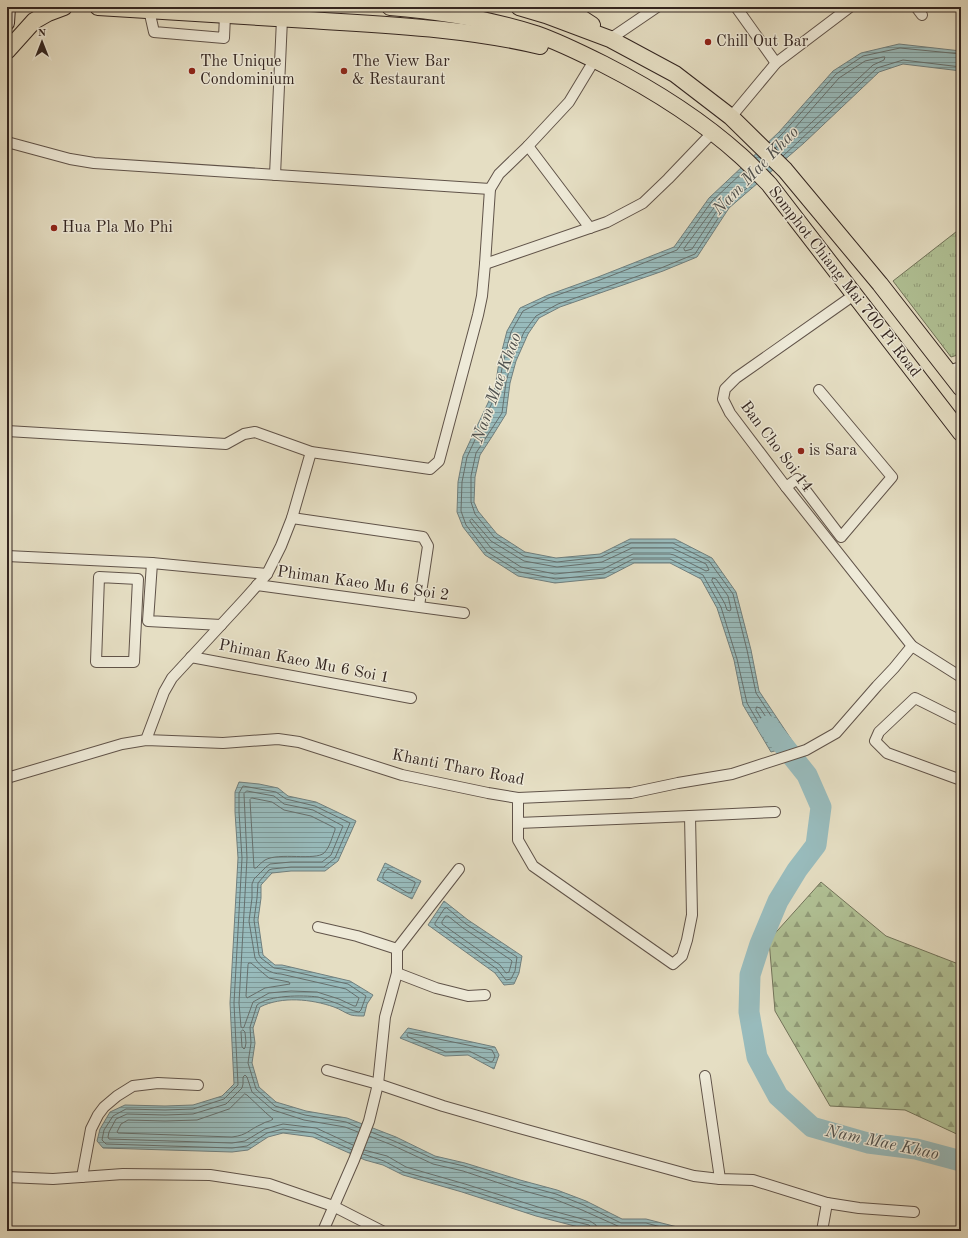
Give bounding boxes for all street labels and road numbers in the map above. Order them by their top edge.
street label: Somphot Chiang Mai 700 Pi Road [765,184,923,380]
street label: Ban Cho Soi 14 [737,399,815,495]
street label: Phiman Kaeo Mu 6 Soi 2 [276,564,450,604]
street label: Phiman Kaeo Mu 6 Soi 1 [217,638,391,686]
street label: Khanti Tharo Road [391,747,525,789]

